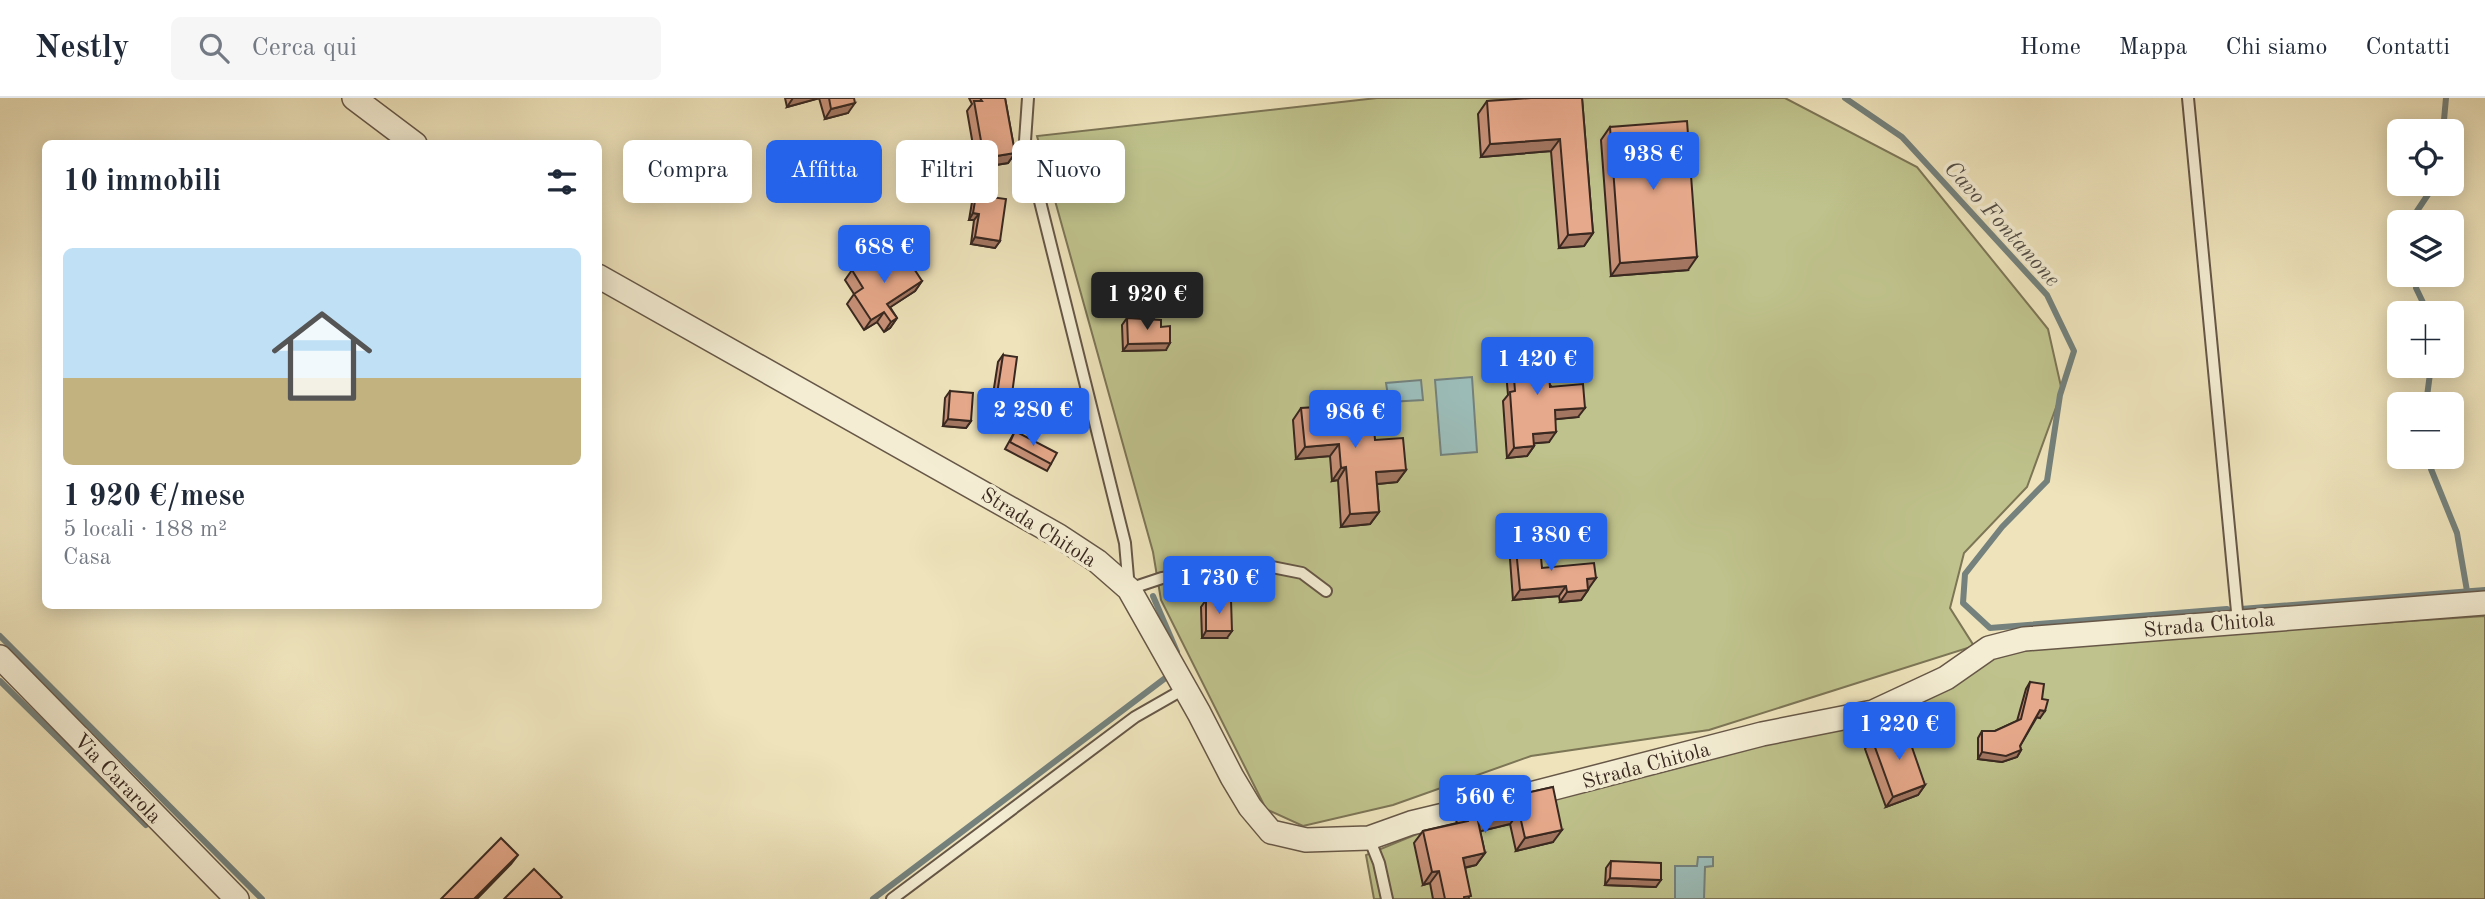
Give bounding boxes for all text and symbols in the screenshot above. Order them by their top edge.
search box [171,17,661,80]
icon: search [195,29,233,67]
text: Nestly [35,32,129,65]
text: Cerca qui [251,35,357,61]
text: Home [2020,36,2081,60]
text: Mappa [2119,36,2187,60]
text: Chi siamo [2225,36,2328,60]
text: Contatti [2366,36,2450,60]
map controls [2387,119,2464,469]
button: locate [2387,119,2464,196]
pin: 938 € [1604,132,1702,192]
chip: Compra [623,140,752,203]
chip: Affitta [766,140,882,203]
chip: Filtri [896,140,998,203]
chip: Nuovo [1012,140,1125,203]
text: 938 € [1623,143,1683,166]
water label: Cavo Fontanone [1940,157,2064,291]
icon: filters [543,163,581,201]
text: 10 immobili [63,167,221,197]
button: layers [2387,210,2464,287]
pin: 688 € [835,226,933,285]
text: 688 € [854,236,914,259]
pin: 1 920 € [1082,272,1212,332]
text: 1 920 € [1107,283,1187,306]
icon: home [259,293,385,419]
button: + [2387,301,2464,378]
pin: 1 420 € [1472,338,1602,397]
text: 1 420 € [1497,348,1577,371]
pin: 2 280 € [968,388,1098,448]
pin: 986 € [1306,390,1404,450]
button: − [2387,392,2464,469]
text: 2 280 € [993,399,1073,422]
text: 986 € [1325,401,1385,424]
text: 1 920 €/mese [63,482,246,512]
street label: Strada Chitola [977,485,1100,572]
pin: 1 380 € [1486,514,1616,573]
text: 5 locali · 188 m² [63,518,227,541]
text: 1 380 € [1511,524,1591,547]
text: Casa [63,546,111,569]
pin: 1 730 € [1154,556,1284,616]
text: 1 730 € [1179,567,1259,590]
street label: Strada Chitola [2143,609,2276,642]
pin: 1 220 € [1834,702,1964,762]
text: 1 220 € [1859,713,1939,736]
street label: Via Cararola [69,730,165,828]
street label: Strada Chitola [1580,739,1713,794]
pin: 560 € [1436,776,1534,835]
text: 560 € [1455,786,1515,809]

